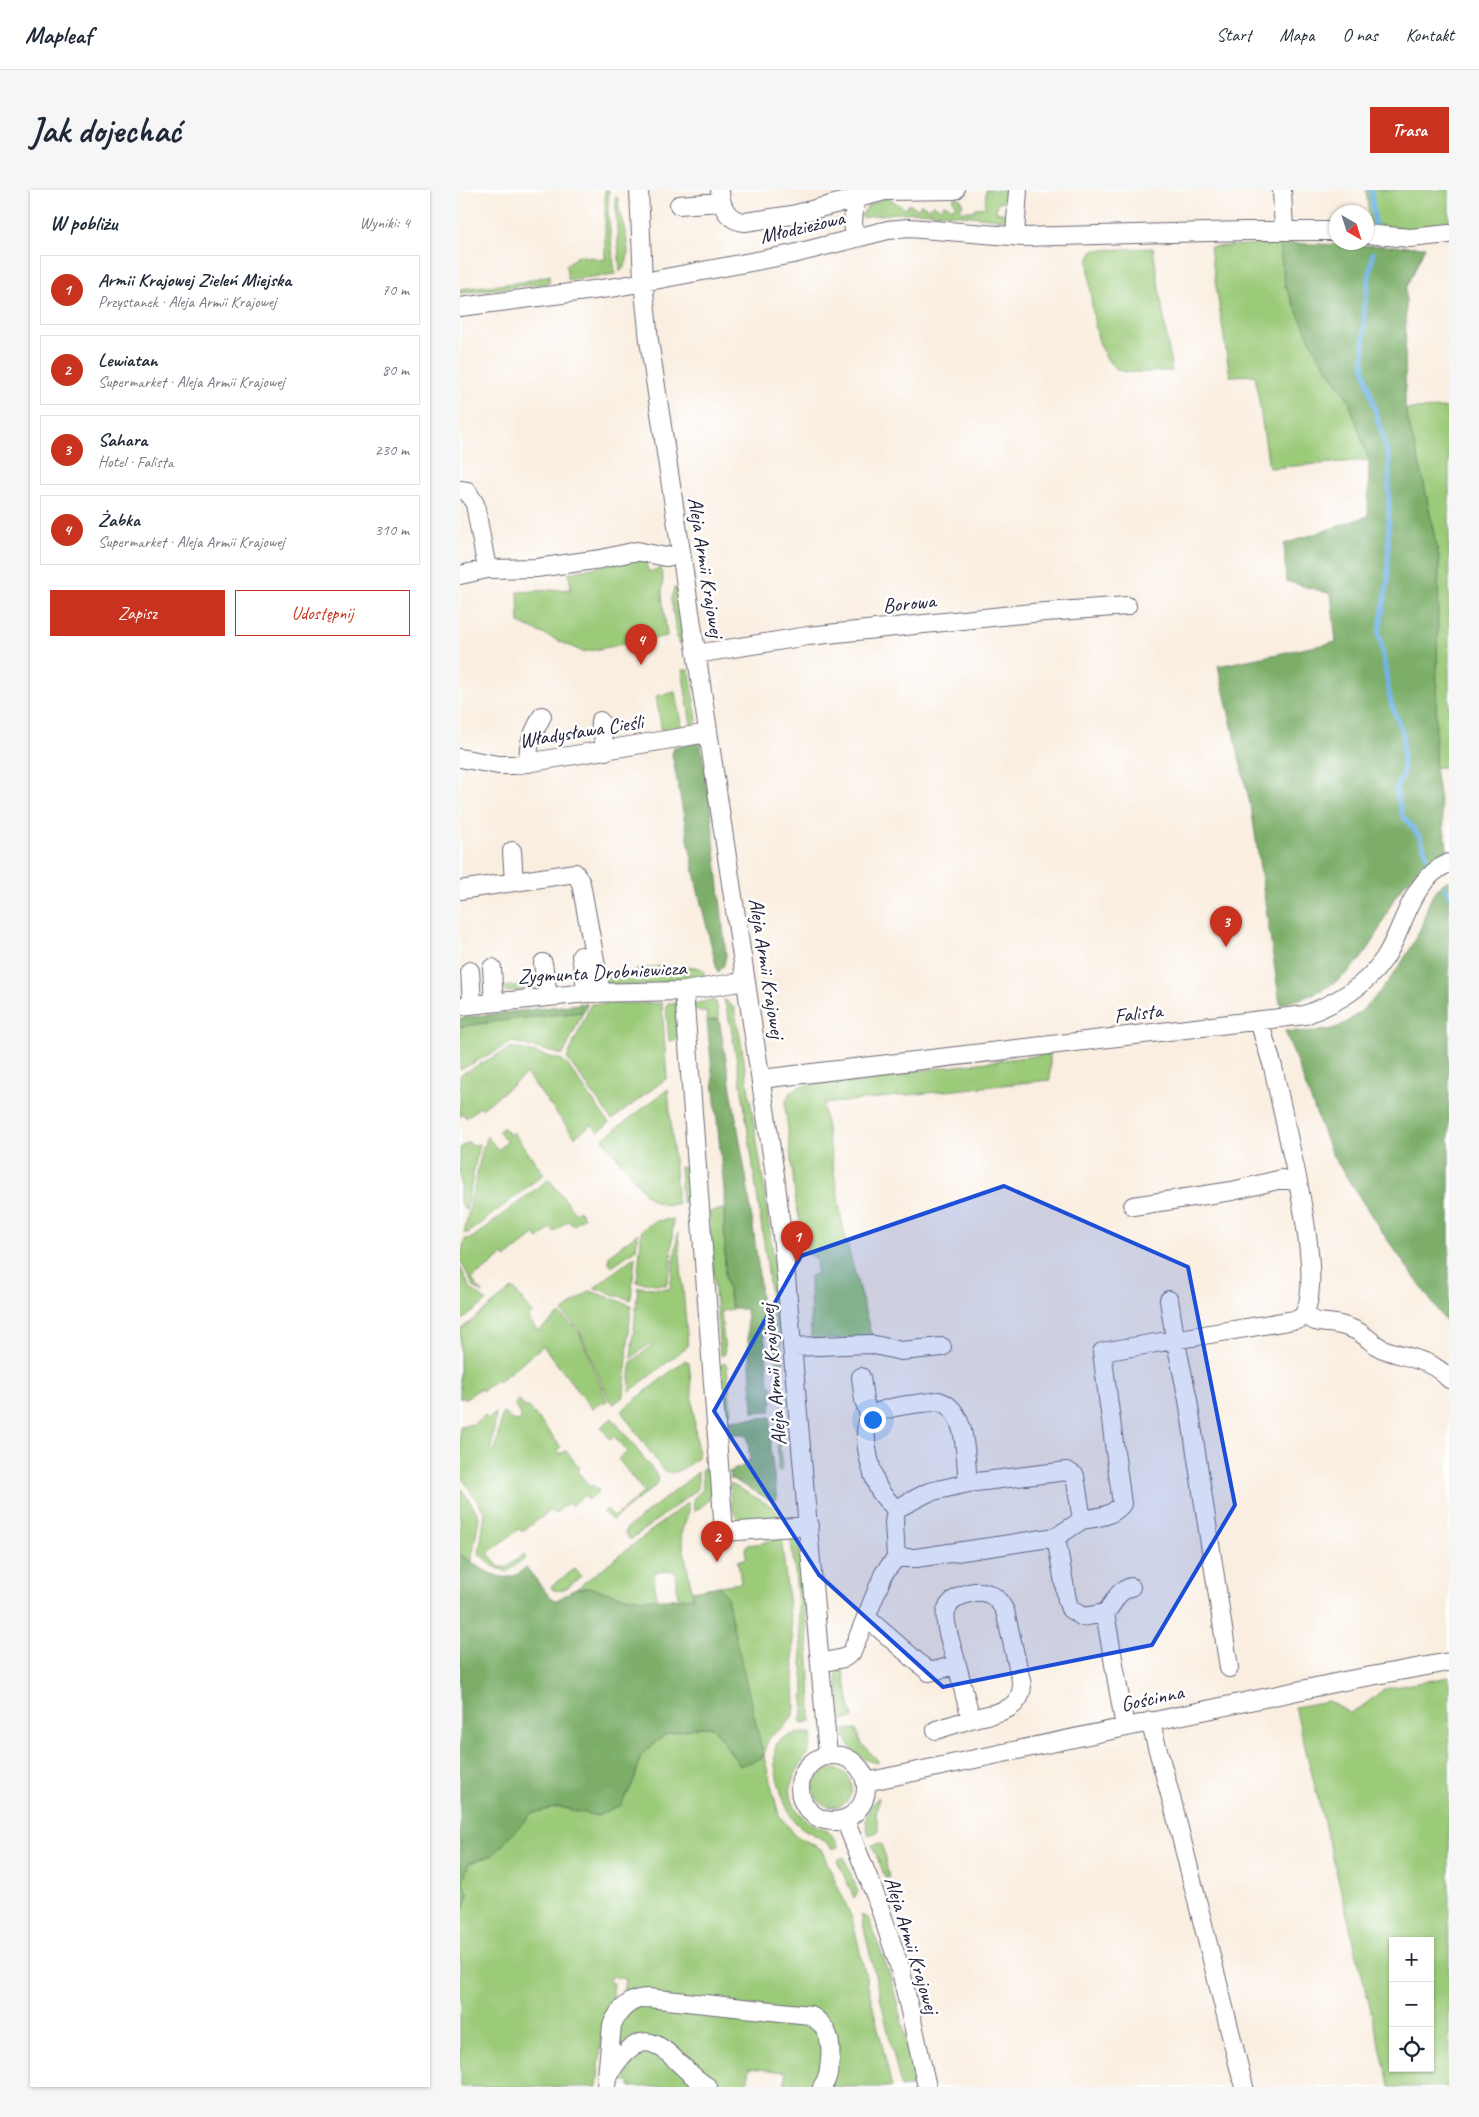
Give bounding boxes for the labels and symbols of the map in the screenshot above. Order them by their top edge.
street label: Młodzieżowa [757,204,848,249]
north arrow [1329,205,1374,250]
street label: Aleja Armii Krajowej [682,495,730,642]
street label: Borowa [881,587,939,619]
pin: 4 [625,624,657,665]
street label: Władysława Cieśli [517,708,648,754]
street label: Aleja Armii Krajowej [743,896,791,1043]
pin: 3 [1210,906,1242,947]
street label: Zygmunta Drobniewicza [517,955,689,989]
street label: Falista [1112,997,1166,1029]
pin: 1 [781,1221,813,1262]
street label: Aleja Armii Krajowej [754,1301,792,1447]
your location [860,1407,886,1433]
pin: 2 [701,1521,733,1562]
street label: Gościnna [1118,1678,1187,1717]
street label: Aleja Armii Krajowej [879,1873,946,2019]

